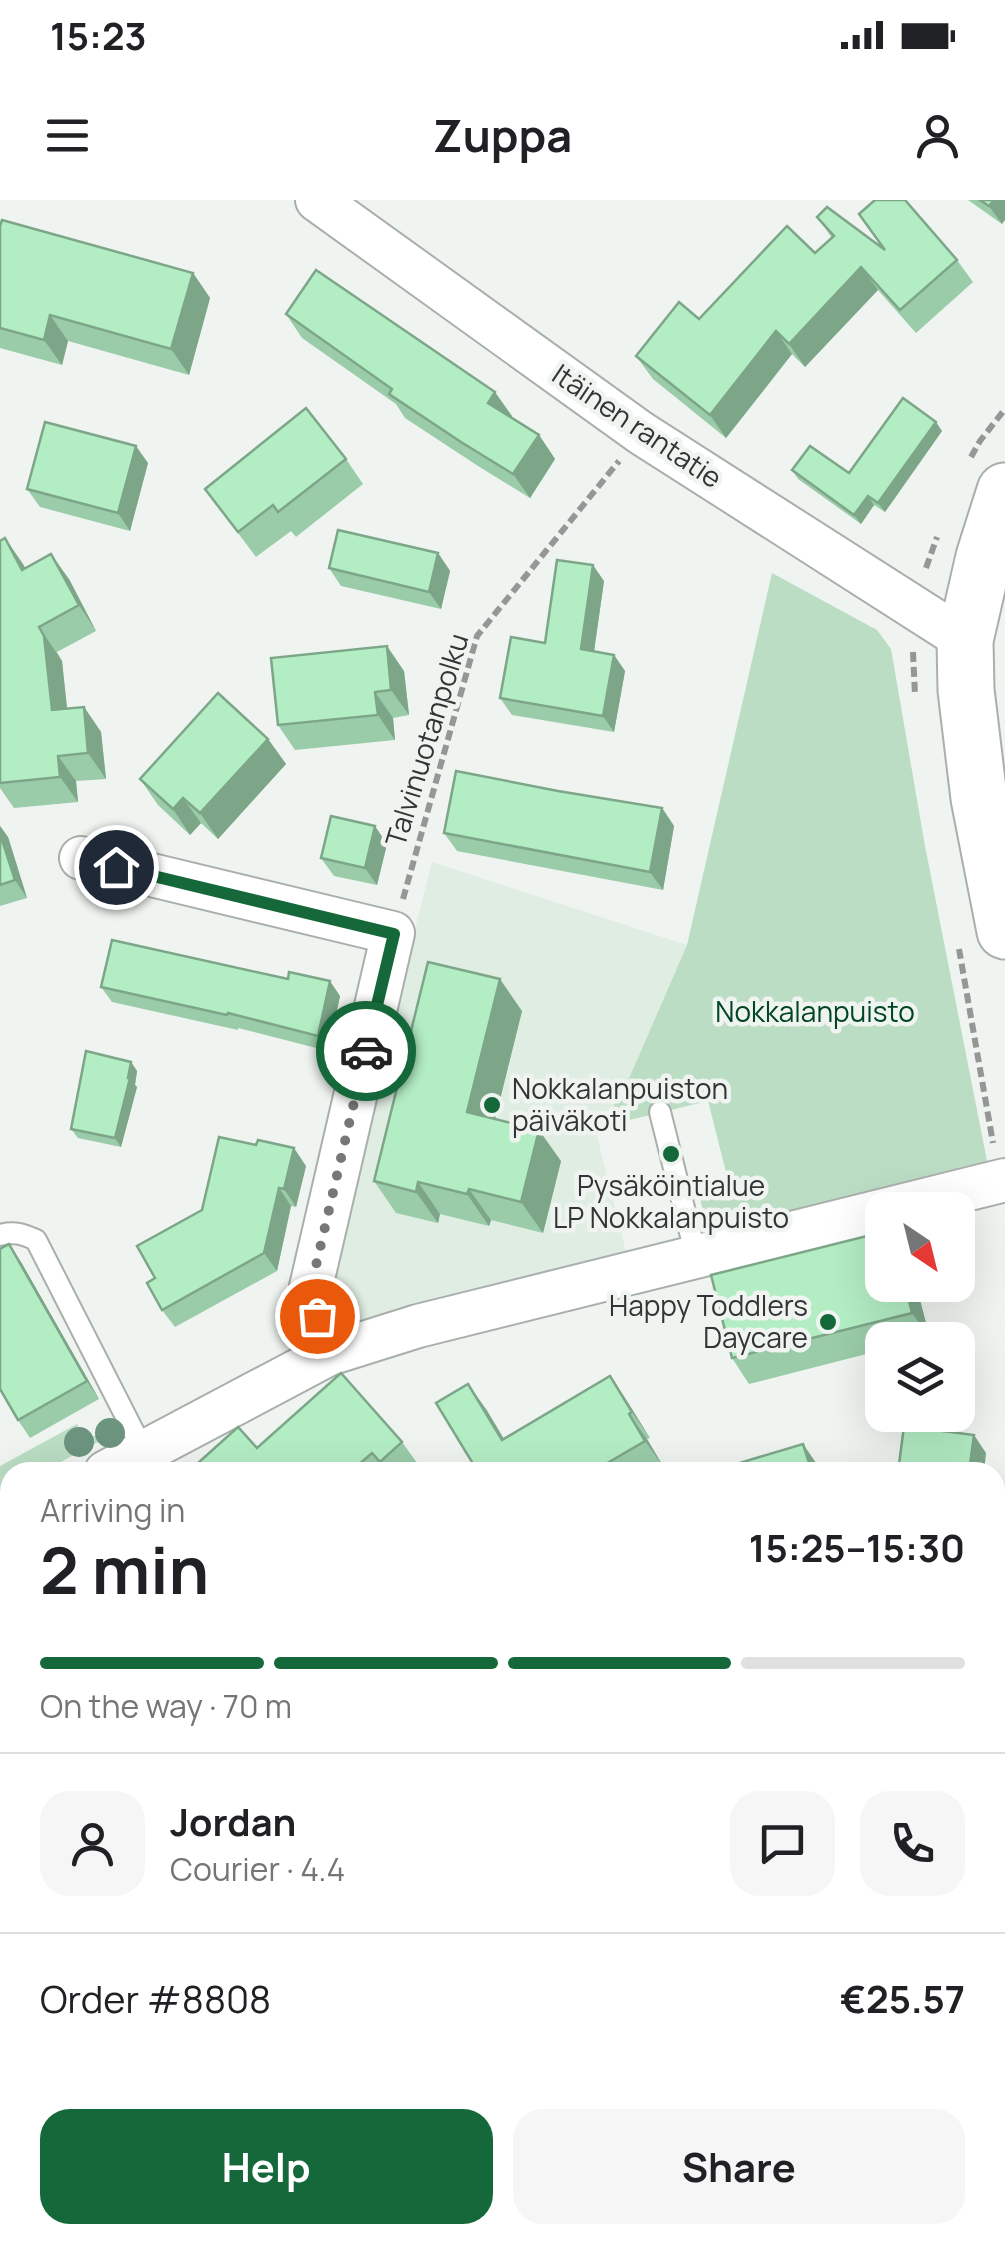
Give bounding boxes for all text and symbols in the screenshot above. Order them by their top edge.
text: 15:23 [50,9,147,61]
text: Zuppa [433,104,572,166]
icon: menu [40,108,95,163]
icon: person [910,108,965,163]
street label: Itäinen rantatie [545,354,730,496]
street label: Talvinuotanpolku [376,628,477,851]
pin [74,825,159,910]
icon: home [89,840,144,895]
park label: Nokkalanpuisto [715,992,915,1030]
courier [316,1001,416,1101]
icon: car [339,1024,394,1079]
place label: Nokkalanpuiston päiväkoti [512,1069,728,1139]
marker: Nokkalanpuiston päiväkoti [481,1094,503,1116]
marker: Pysäköintialue LP Nokkalanpuisto [660,1143,682,1165]
place label: Pysäköintialue LP Nokkalanpuisto [553,1166,789,1236]
north arrow [865,1192,975,1302]
map controls [865,1192,975,1432]
pin [275,1274,360,1359]
place label: Happy Toddlers Daycare [609,1286,808,1356]
icon: bag [290,1289,345,1344]
marker: Happy Toddlers Daycare [817,1311,839,1333]
button: layers [865,1322,975,1432]
text: Arriving in [40,1488,185,1532]
text: 15:25–15:30 [749,1521,965,1573]
text: 2 min [40,1525,209,1614]
text: On the way · 70 m [40,1684,292,1728]
button: person [40,1791,145,1896]
button: chat [730,1791,835,1896]
button: phone [860,1791,965,1896]
text: Jordan [170,1795,296,1847]
text: Courier · 4.4 [170,1847,345,1891]
text: Order #8808 [40,1972,271,2024]
text: €25.57 [840,1972,965,2024]
button: Help [40,2109,493,2224]
button: Share [513,2109,965,2224]

